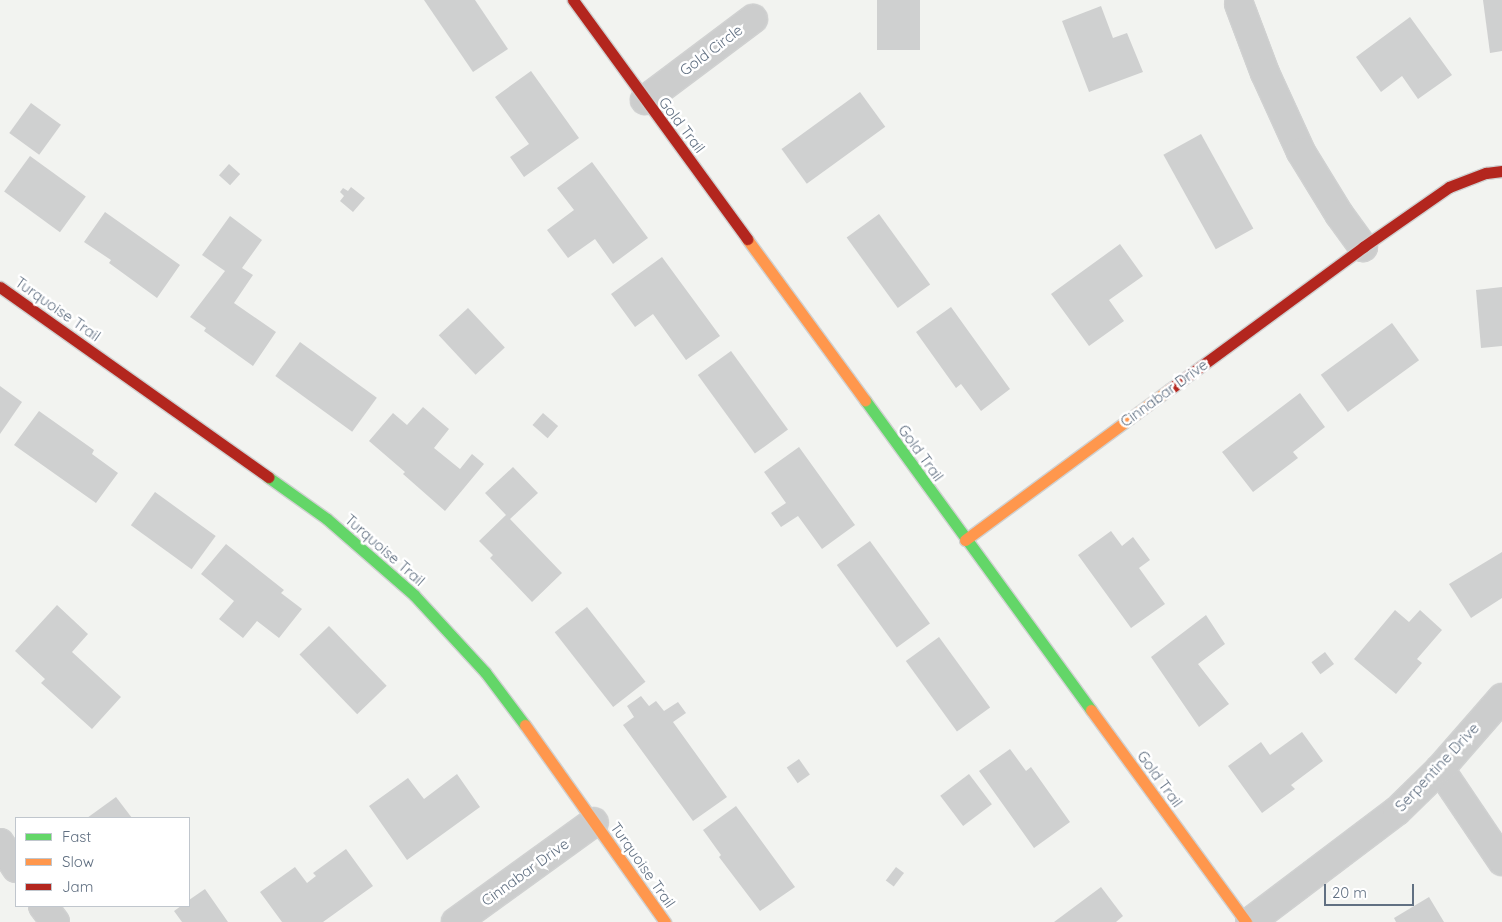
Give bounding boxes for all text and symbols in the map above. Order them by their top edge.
street label: Gold Circle [676,21,746,79]
street label: Gold Trail [655,93,709,157]
street label: Turquoise Trail [12,273,104,345]
street label: Cinnabar Drive [1117,355,1211,431]
street label: Gold Trail [894,421,948,485]
street label: Turquoise Trail [341,510,429,590]
street label: Serpentine Drive [1391,719,1483,815]
street label: Gold Trail [1133,747,1187,811]
legend [15,817,190,907]
street label: Turquoise Trail [607,819,679,911]
text: Fast [62,827,91,846]
street label: Cinnabar Drive [478,834,572,910]
text: Slow [62,852,94,871]
scale bar [1327,874,1417,906]
text: Jam [62,877,93,896]
text: 20 m [1332,883,1367,902]

